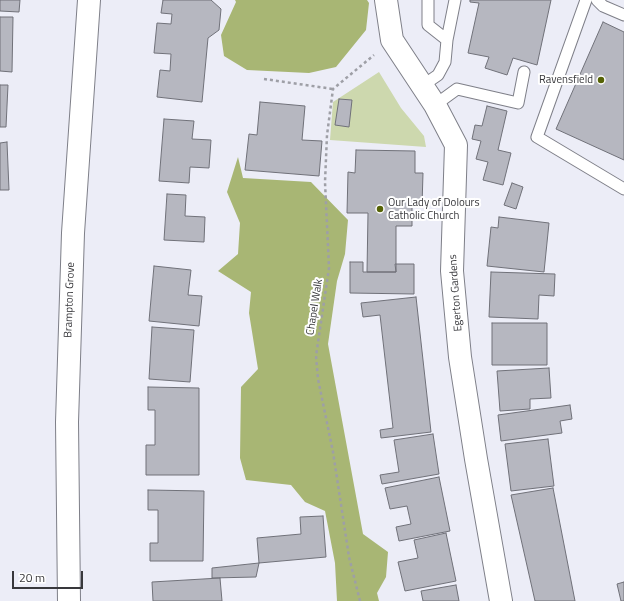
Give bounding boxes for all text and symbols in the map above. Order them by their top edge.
place label: Ravensfield [539,73,593,87]
marker: Ravensfield [596,75,606,85]
place label: Our Lady of Dolours Catholic Church [388,196,480,222]
marker: Our Lady of Dolours Catholic Church [375,204,385,214]
street label: Egerton Gardens [447,254,465,332]
street label: Brampton Grove [62,262,78,338]
street label: Chapel Walk [304,278,326,336]
scale bar [14,563,85,589]
text: 20 m [19,568,45,587]

